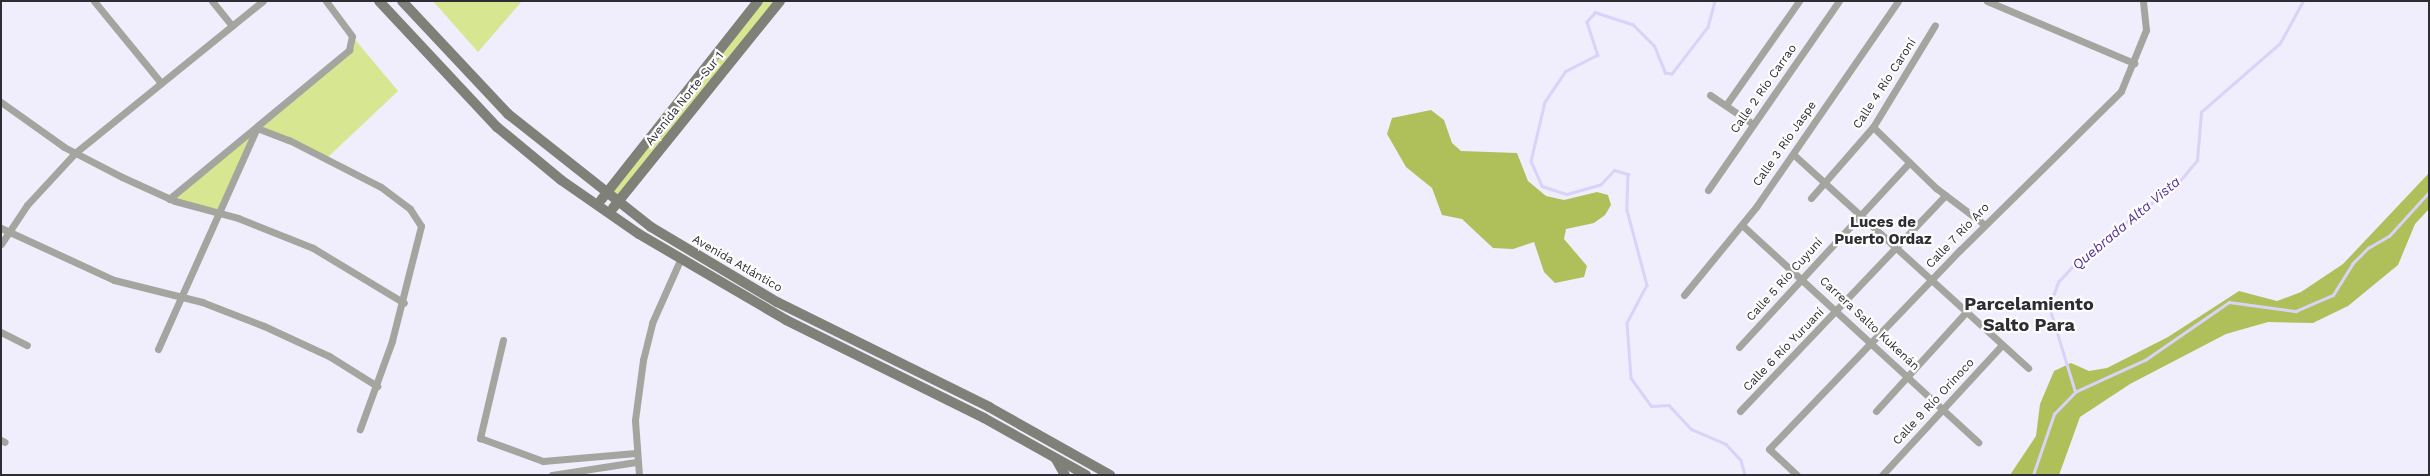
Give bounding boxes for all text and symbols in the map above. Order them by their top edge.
street label: Calle 4 Río Caroní [1850,36,1920,132]
street label: Calle 2 Río Carrao [1728,42,1800,136]
street label: Avenida Norte-Sur 1 [643,49,727,149]
street label: Calle 3 Río Jaspe [1750,98,1820,190]
water label: Quebrada Alta Vista [2068,173,2184,273]
street label: Calle 7 Río Aro [1923,200,1993,272]
district label: Luces de Puerto Ordaz [1834,213,1932,248]
street label: Avenida Atlántico [689,232,785,296]
street label: Calle 5 Río Cuyuní [1744,236,1826,324]
street label: Carrera Salto Kukenán [1816,274,1922,374]
district label: Parcelamiento Salto Para [1964,294,2094,336]
street label: Calle 6 Río Yuruaní [1740,305,1828,395]
street label: Calle 9 Río Orinoco [1890,356,1978,448]

